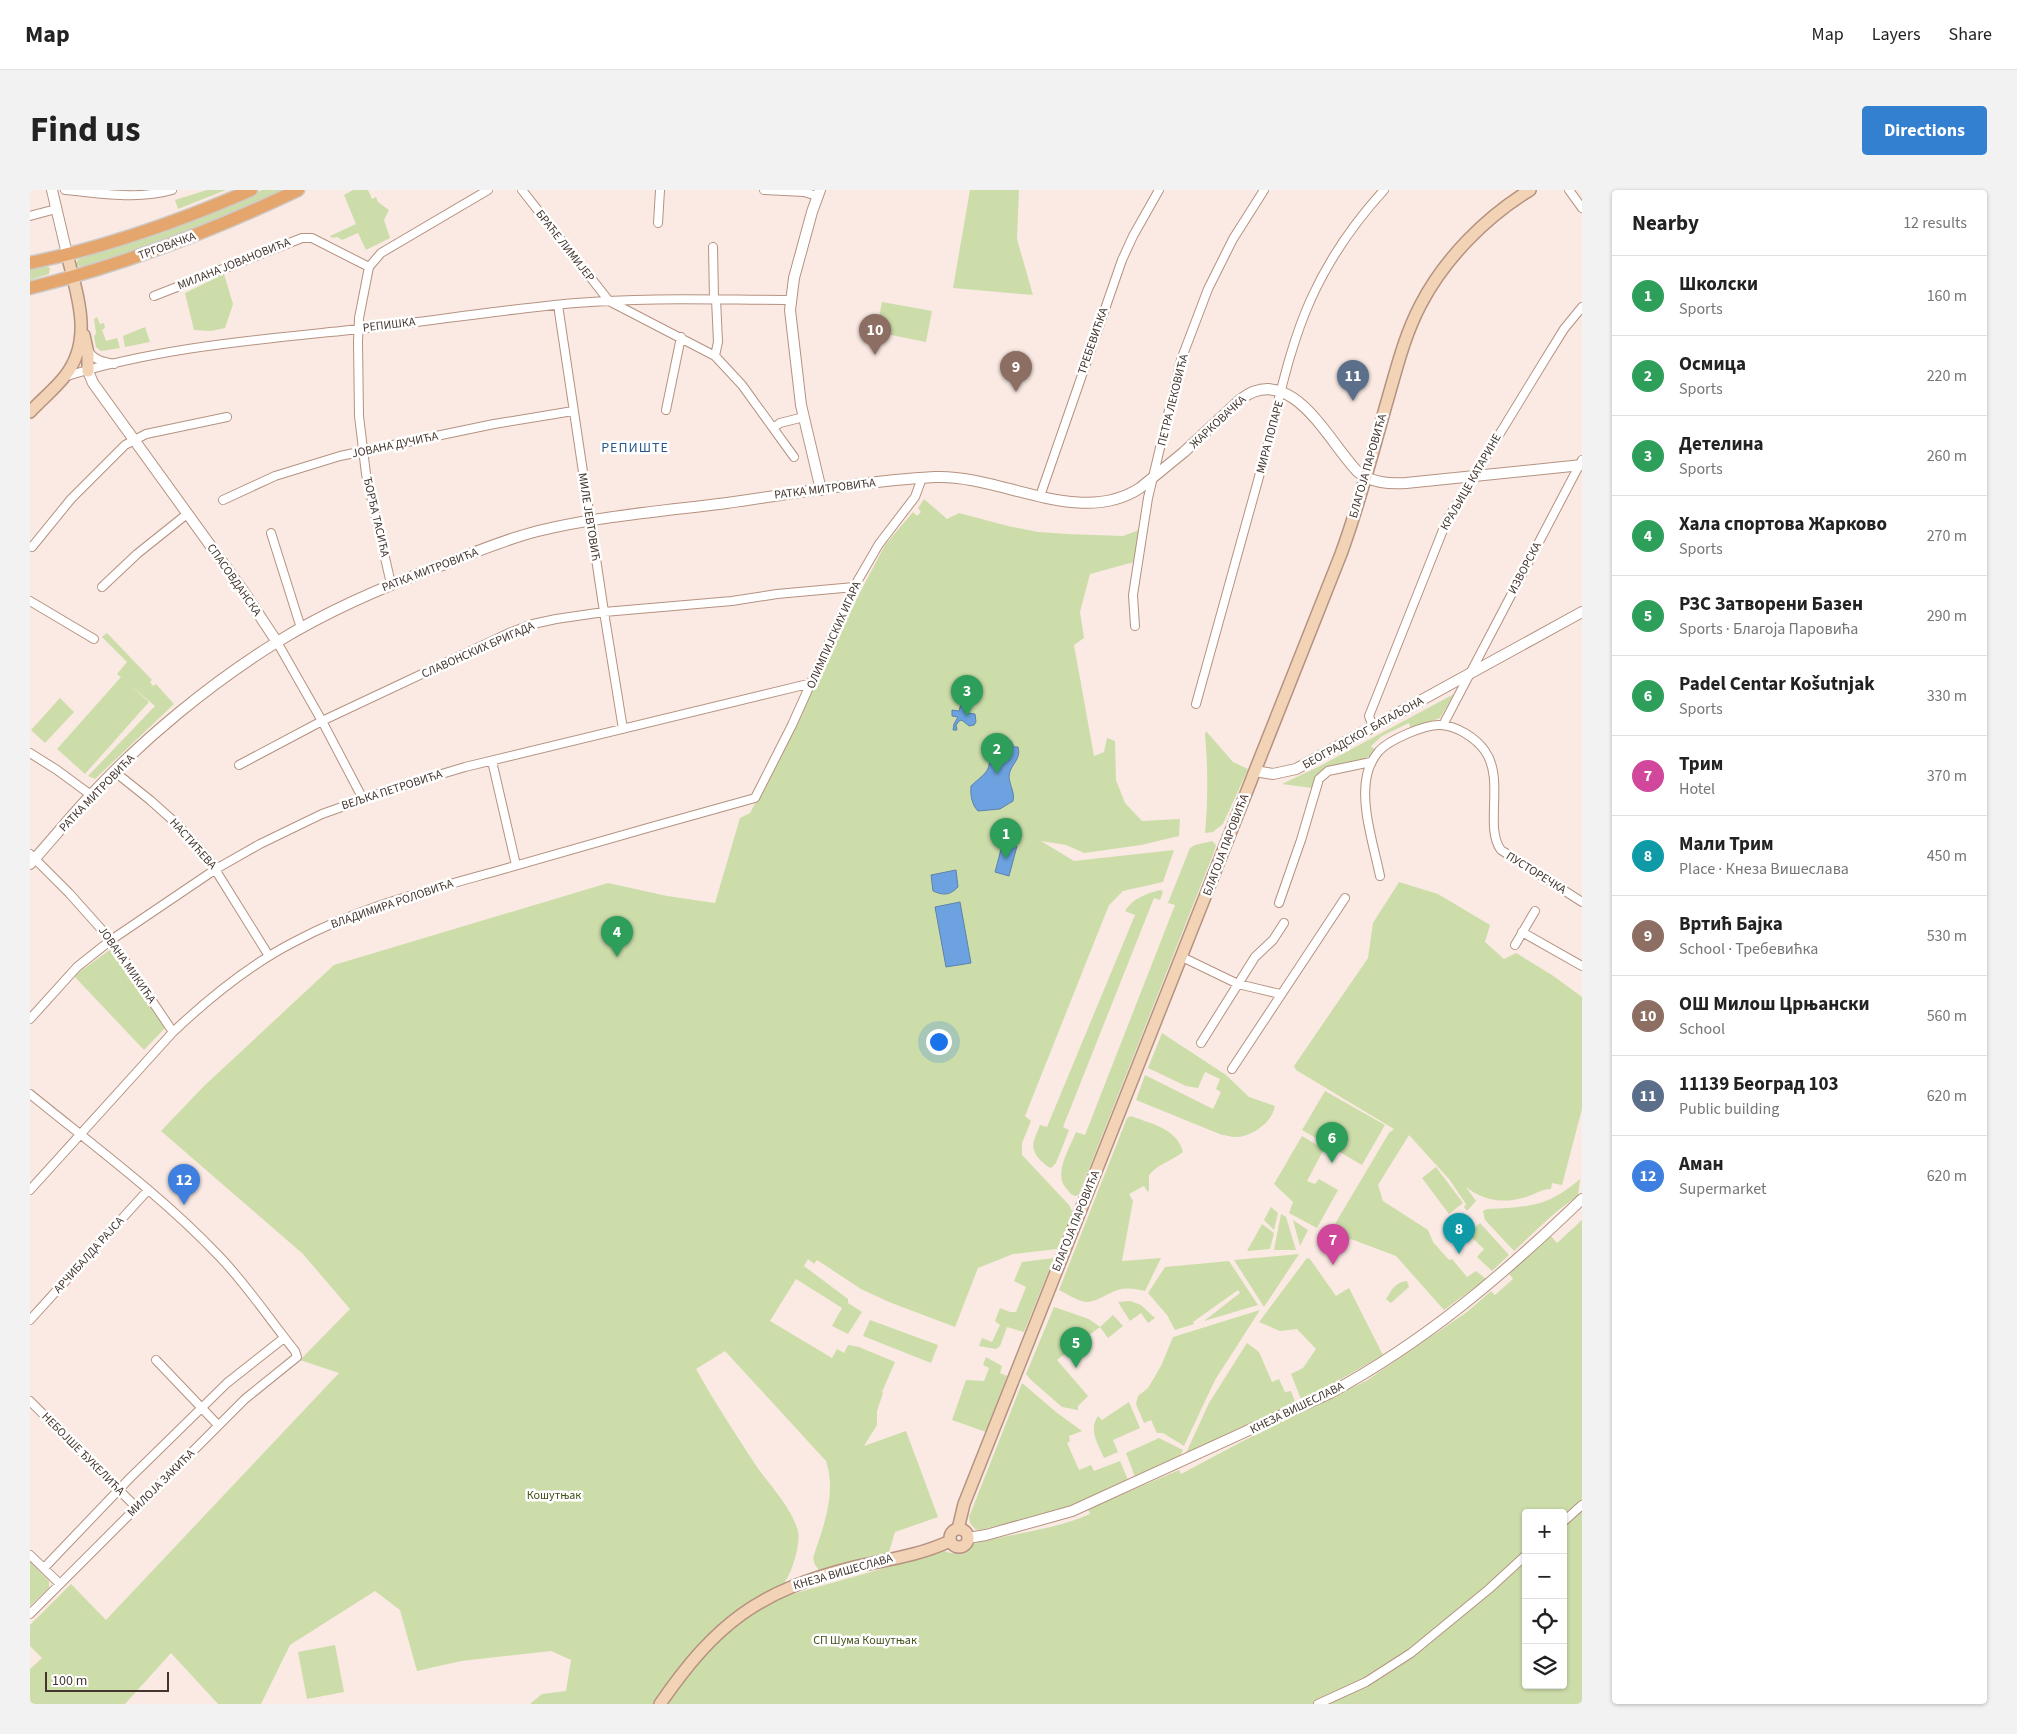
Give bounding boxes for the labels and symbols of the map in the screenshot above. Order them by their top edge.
street label: БРАЋЕ ЛИМИЈЕР [532,206,599,286]
street label: ТРГОВАЧКА [136,228,199,264]
street label: МИЛАНА ЈОВАНОВИЋА [175,233,293,294]
street label: ТРЕБЕВИЋКА [1074,305,1113,377]
street label: РЕПИШКА [362,313,417,337]
pin: 10 [859,314,891,355]
pin: 9 [1000,351,1032,392]
street label: ПЕТРА ЛЕКОВИЋА [1153,352,1193,448]
pin: 11 [1337,360,1369,401]
street label: ЖАРКОВАЧКА [1186,391,1250,453]
street label: МИРА ПОПАРЕ [1252,399,1288,475]
street label: БЛАГОЈА ПАРОВИЋА [1345,411,1391,520]
street label: ЈОВАНА ДУЧИЋА [350,427,440,462]
street label: КРАЉИЦЕ КАТАРИНЕ [1436,431,1506,533]
district label: РЕПИШТЕ [601,438,669,458]
street label: МИЛЕ ЈЕВТОВИЋ [574,472,604,562]
street label: РАТКА МИТРОВИЋА [773,474,877,504]
street label: ЂОРЂА ТАСИЋА [359,475,394,559]
street label: ИЗВОРСКА [1504,539,1546,597]
street label: СПАСОВДАНСКА [203,540,266,620]
street label: РАТКА МИТРОВИЋА [379,544,481,596]
street label: ОЛИМПИЈСКИХ ИГАРА [803,578,866,691]
street label: СЛАВОНСКИХ БРИГАДА [419,617,537,683]
pin: 3 [951,675,983,716]
street label: БЕОГРАДСКОГ БАТАЉОНА [1299,692,1427,773]
pin: 2 [981,733,1013,774]
street label: РАТКА МИТРОВИЋА [55,750,139,836]
street label: ВЕЉКА ПЕТРОВИЋА [339,766,445,814]
street label: БЛАГОЈА ПАРОВИЋА [1199,791,1253,898]
street label: НАСТИЋЕВА [165,815,221,874]
pin: 1 [990,818,1022,859]
street label: ПУСТОРЕЧКА [1503,848,1570,899]
street label: ВЛАДИМИРА РОЛОВИЋА [329,875,456,933]
pin: 4 [601,916,633,957]
street label: ЈОВАНА МИКИЋА [94,923,160,1007]
your location [926,1029,952,1055]
pin: 6 [1316,1122,1348,1163]
pin: 12 [168,1164,200,1205]
street label: БЛАГОЈА ПАРОВИЋА [1048,1168,1104,1274]
street label: АРЧИБАЛДА РАЈСА [50,1213,128,1297]
pin: 8 [1443,1213,1475,1254]
pin: 7 [1317,1224,1349,1265]
pin: 5 [1060,1327,1092,1368]
street label: КНЕЗА ВИШЕСЛАВА [1247,1378,1347,1438]
street label: НЕБОЈШЕ ЂУКЕЛИЋА [38,1409,129,1500]
street label: МИЛОЈА ЗАКИЋА [123,1445,199,1521]
park label: Кошутњак [527,1487,581,1504]
street label: КНЕЗА ВИШЕСЛАВА [791,1550,895,1594]
park label: СП Шума Кошутњак [813,1632,917,1649]
scale bar [45,1669,169,1692]

